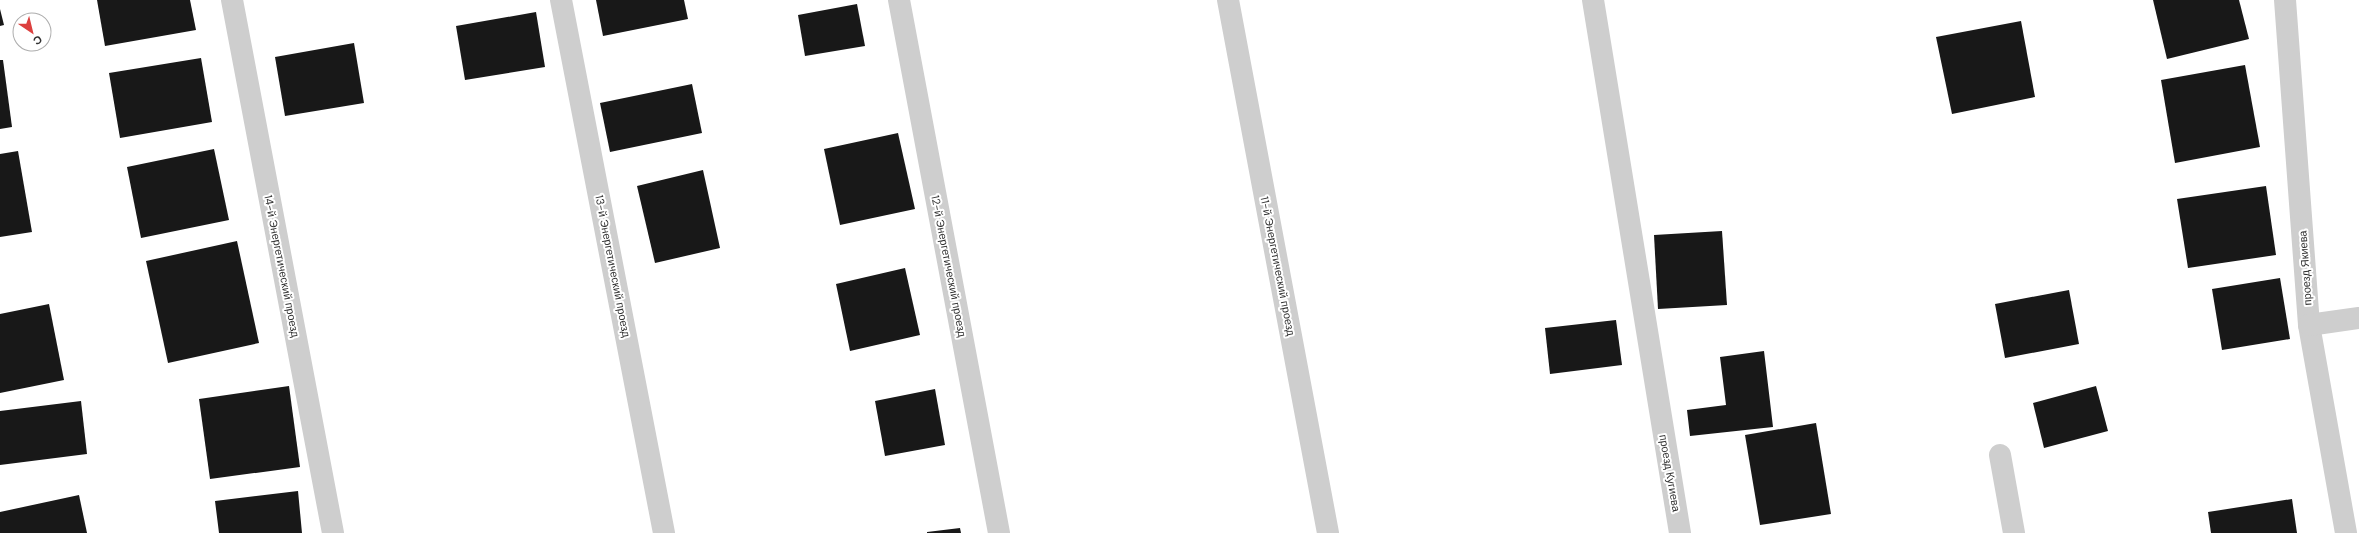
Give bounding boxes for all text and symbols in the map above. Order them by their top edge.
north arrow [12,12,52,52]
text: С [30,32,45,48]
street label: 14-й Энергетический проезд [261,194,303,339]
street label: 13-й Энергетический проезд [592,194,634,339]
street label: 12-й Энергетический проезд [928,194,970,339]
street label: 11-й Энергетический проезд [1258,195,1298,337]
street label: проезд Якиева [2295,229,2315,306]
street label: проезд Кугиева [1656,433,1684,514]

